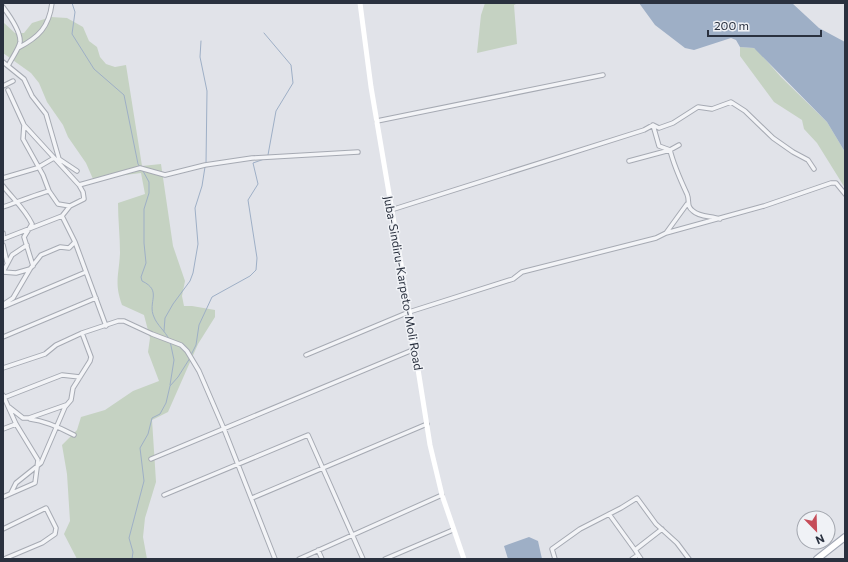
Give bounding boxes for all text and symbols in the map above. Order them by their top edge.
scale bar [708,12,821,38]
text: 200 m [714,18,749,32]
street label: Juba-Sindiru-Karpeto-Moli Road [381,195,426,371]
north arrow [796,510,836,550]
text: N [814,532,826,547]

